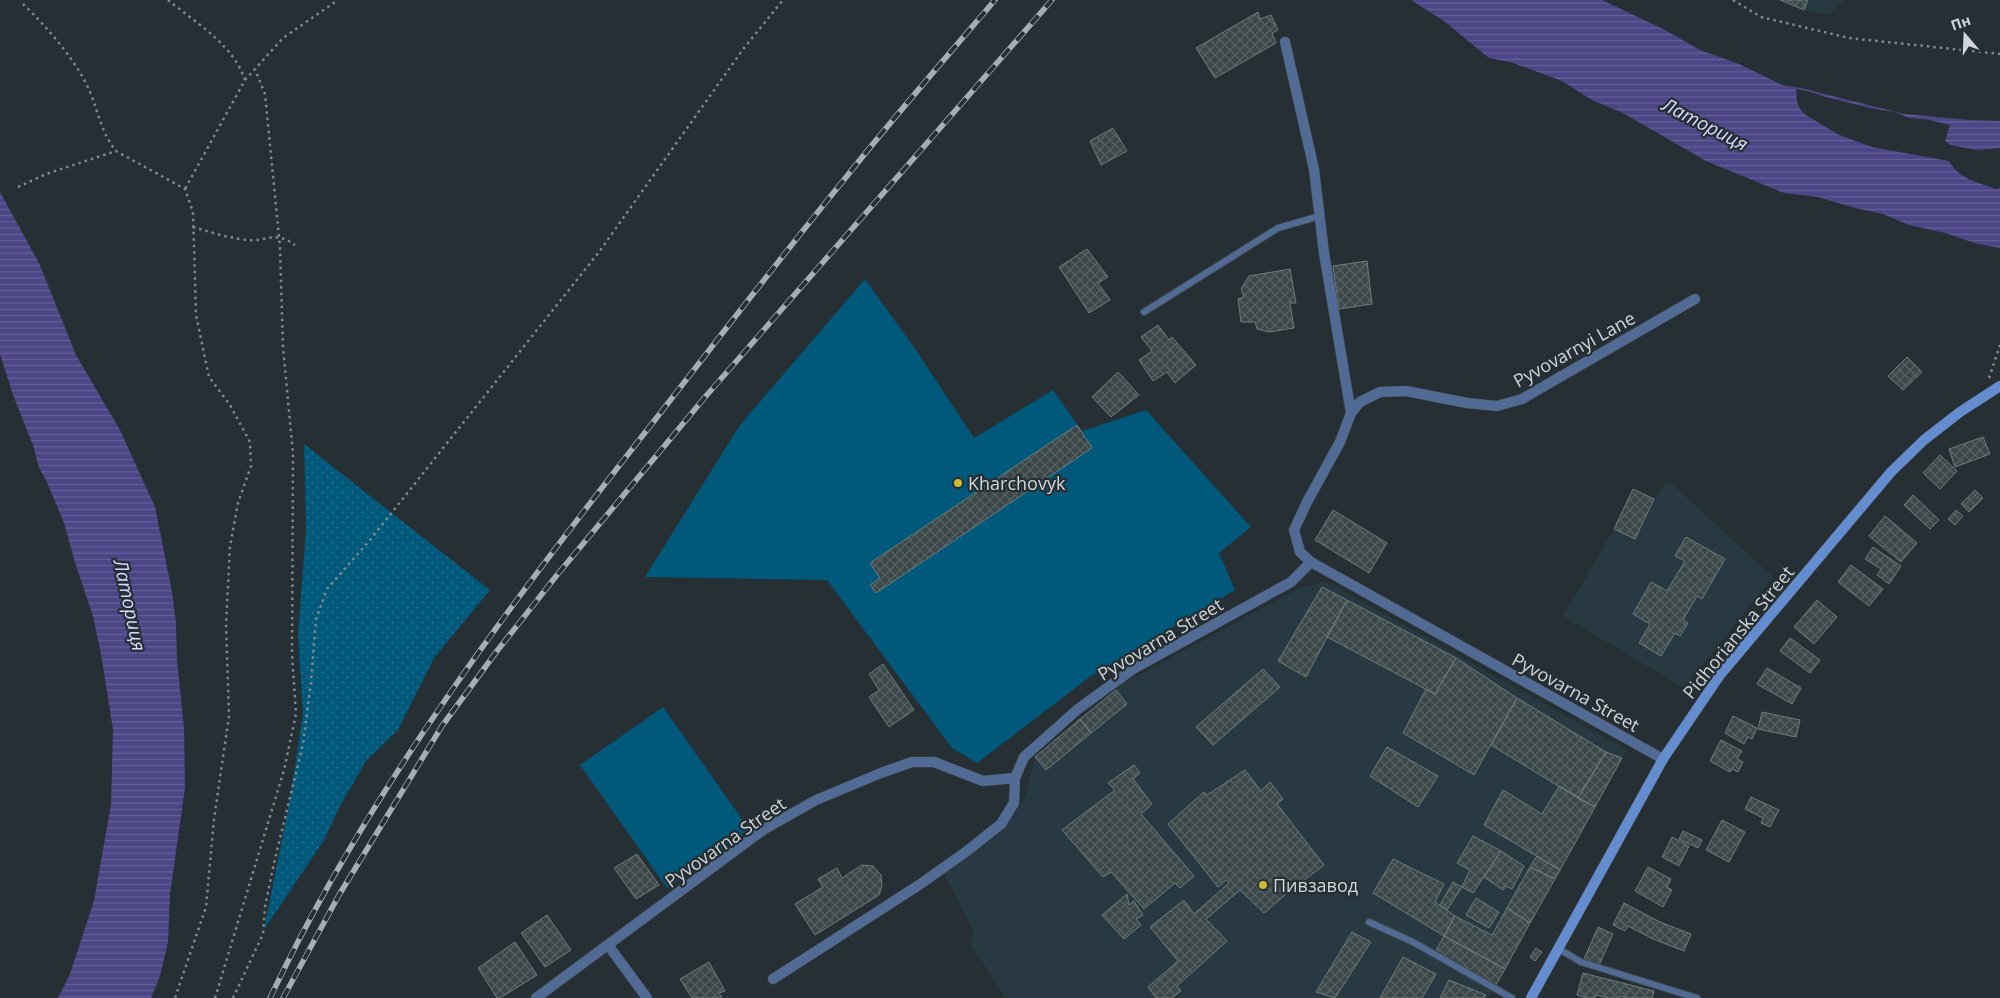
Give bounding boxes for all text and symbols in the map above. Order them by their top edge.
north arrow [1940,10,1990,60]
text: Пн [1948,10,1973,34]
water label: Латориця [1657,91,1753,157]
street label: Pyvovarnyi Lane [1509,306,1639,392]
place label: Kharchovyk [968,471,1066,495]
marker: Kharchovyk [952,477,964,489]
water label: Латориця [107,556,152,653]
street label: Pidhorianska Street [1677,561,1799,703]
street label: Pyvovarna Street [1093,592,1227,686]
street label: Pyvovarna Street [1508,647,1644,737]
street label: Pyvovarna Street [660,791,790,893]
place label: Пивзавод [1273,873,1358,897]
marker: Пивзавод [1257,879,1269,891]

